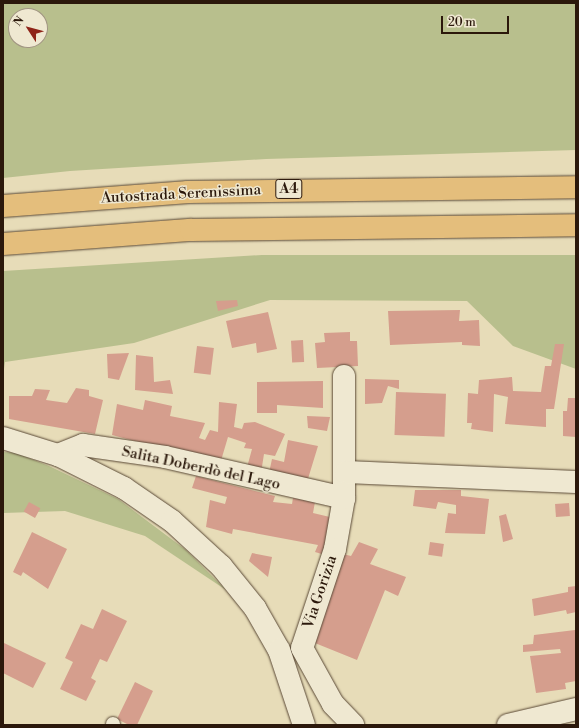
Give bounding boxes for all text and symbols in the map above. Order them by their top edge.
north arrow [8,8,48,48]
scale bar [443,8,511,34]
text: N [11,14,27,29]
text: 20 m [448,15,476,30]
road number: A4 [275,177,303,201]
street label: Autostrada Serenissima [100,181,262,207]
street label: Salita Doberdò del Lago [120,442,282,494]
street label: Via Gorizia [299,553,341,631]

